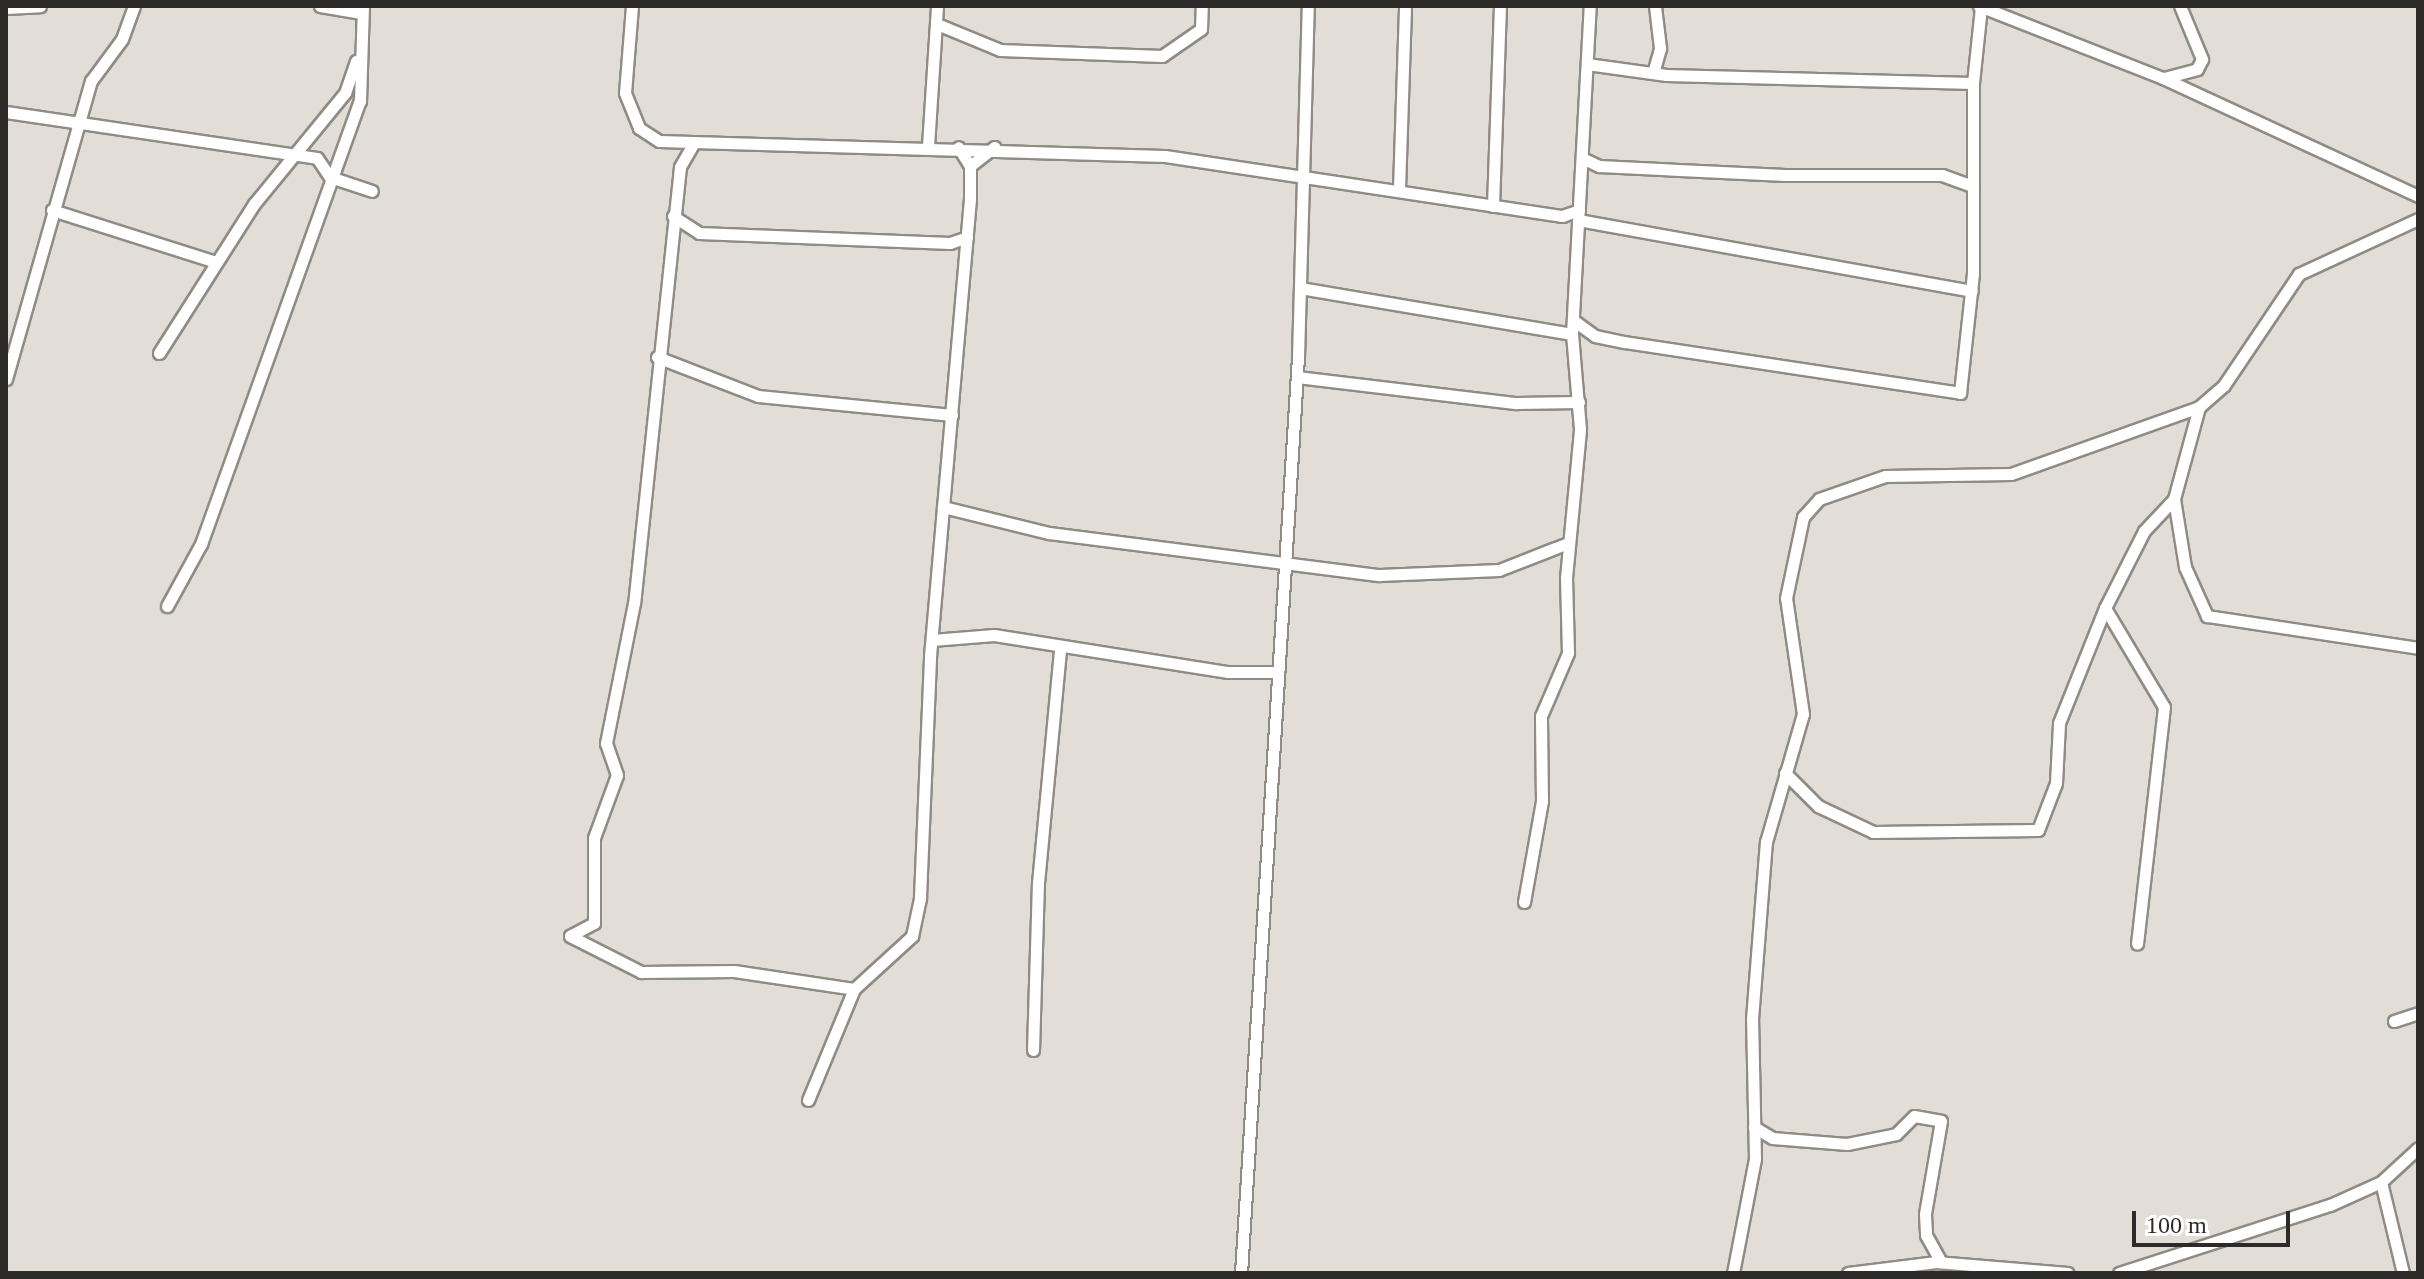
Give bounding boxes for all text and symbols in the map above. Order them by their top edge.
scale bar [2136,1195,2294,1245]
text: 100 m [2146,1212,2207,1238]

